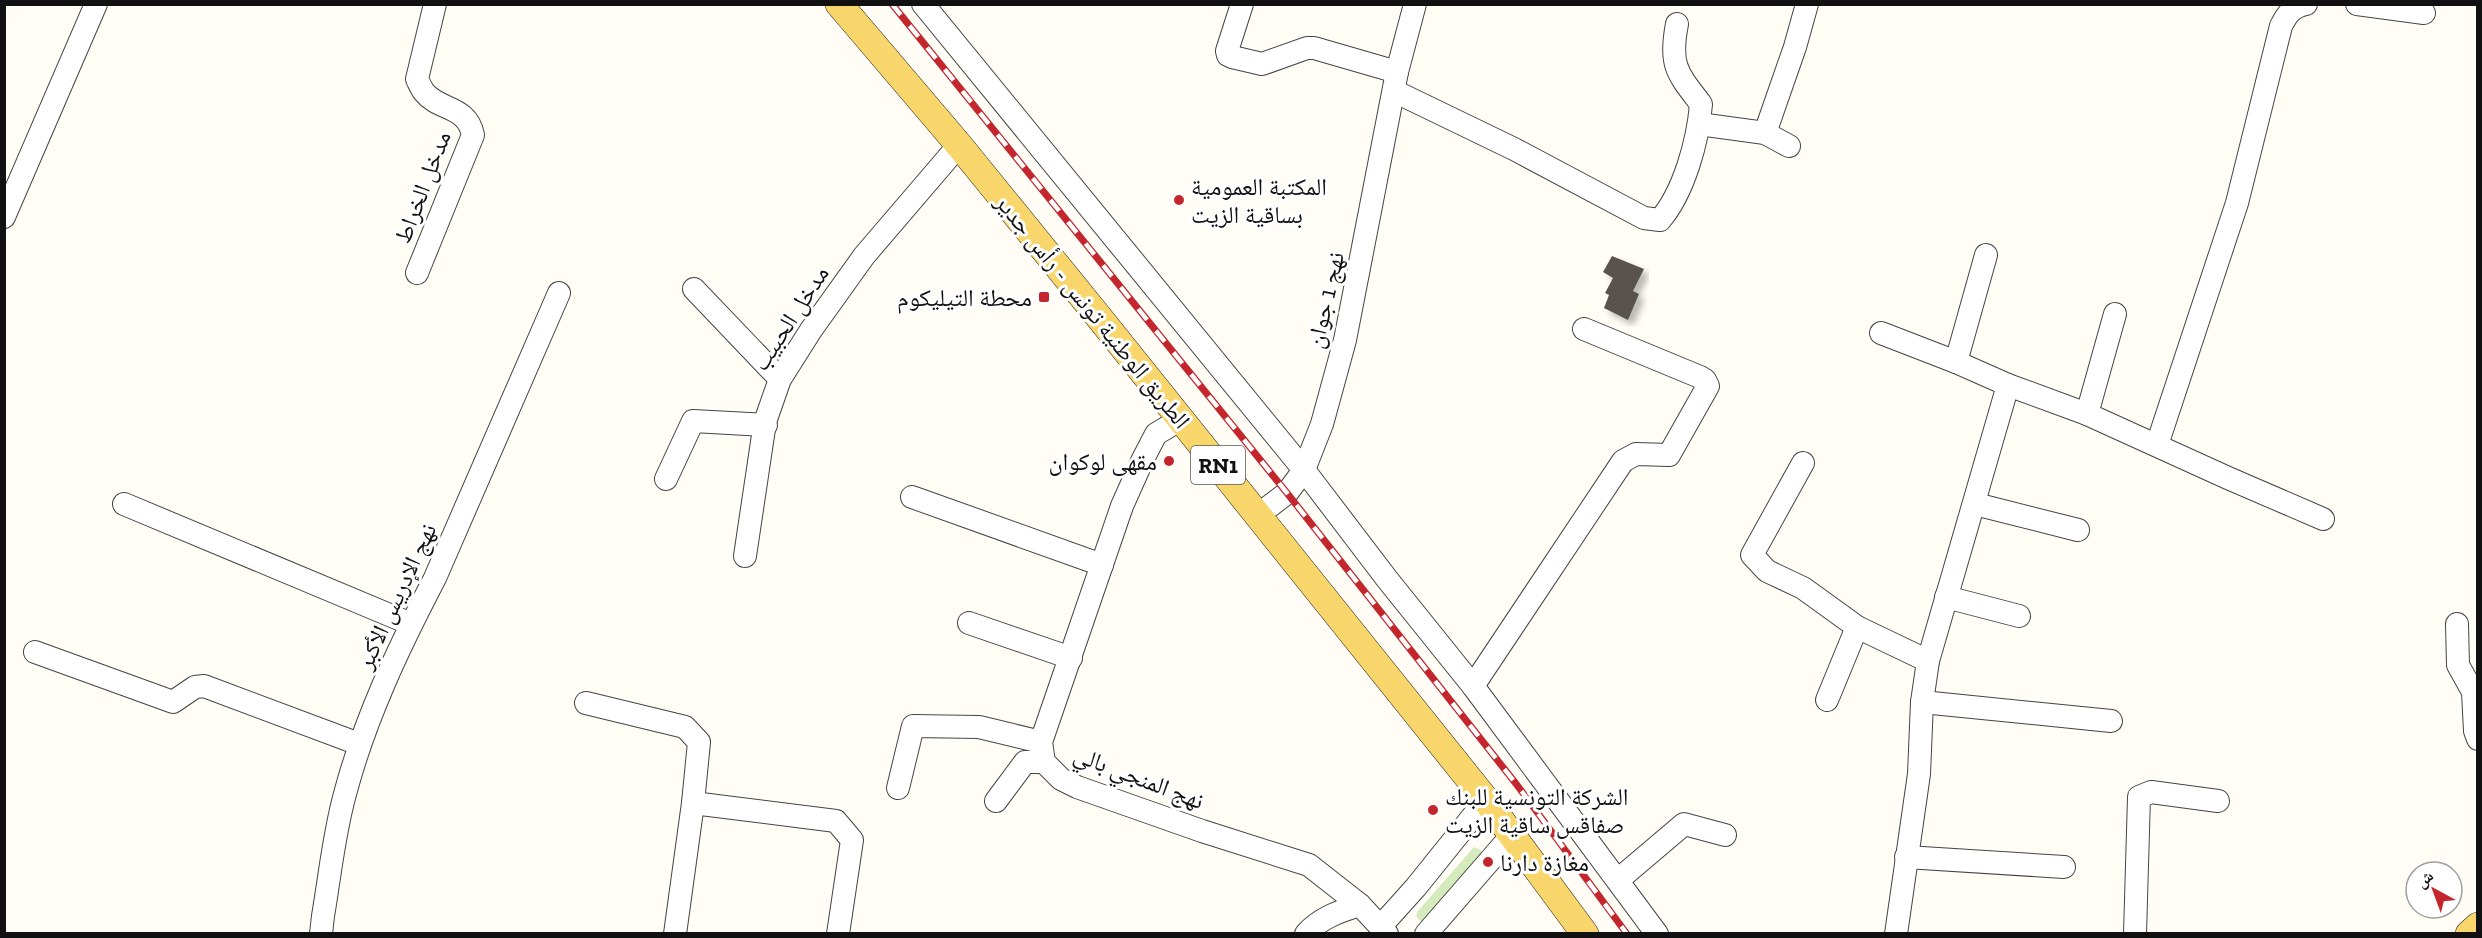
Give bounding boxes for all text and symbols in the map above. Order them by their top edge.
street label: مدخل الخراط [387,127,457,247]
place label: المكتبة العمومية بساقية الزيت [1191,172,1327,229]
street label: الطريق الوطنية تونس - رأس جدير [989,187,1197,434]
marker: المكتبة العمومية بساقية الزيت [1172,193,1186,207]
street label: نهج 1 جوان [1300,249,1351,351]
street label: مدخل الحبيب [745,260,835,376]
place label: محطة التيليكوم [897,283,1032,314]
marker: محطة التيليكوم [1037,290,1051,304]
road number: RN1 [1191,446,1245,484]
place label: مقهى لوكوان [1048,447,1157,476]
marker: مقهى لوكوان [1162,454,1176,468]
street label: نهج الإدريس الأكبر [349,519,443,675]
street label: نهج المنجي بالي [1068,739,1208,820]
place label: الشركة التونسية للبنك صفاقس ساقية الزيت [1445,782,1628,839]
marker: الشركة التونسية للبنك صفاقس ساقية الزيت [1426,803,1440,817]
place label: مغازة دارنا [1500,848,1589,877]
marker: مغازة دارنا [1481,855,1495,869]
north arrow [2404,860,2464,920]
text: ش [2412,866,2437,892]

